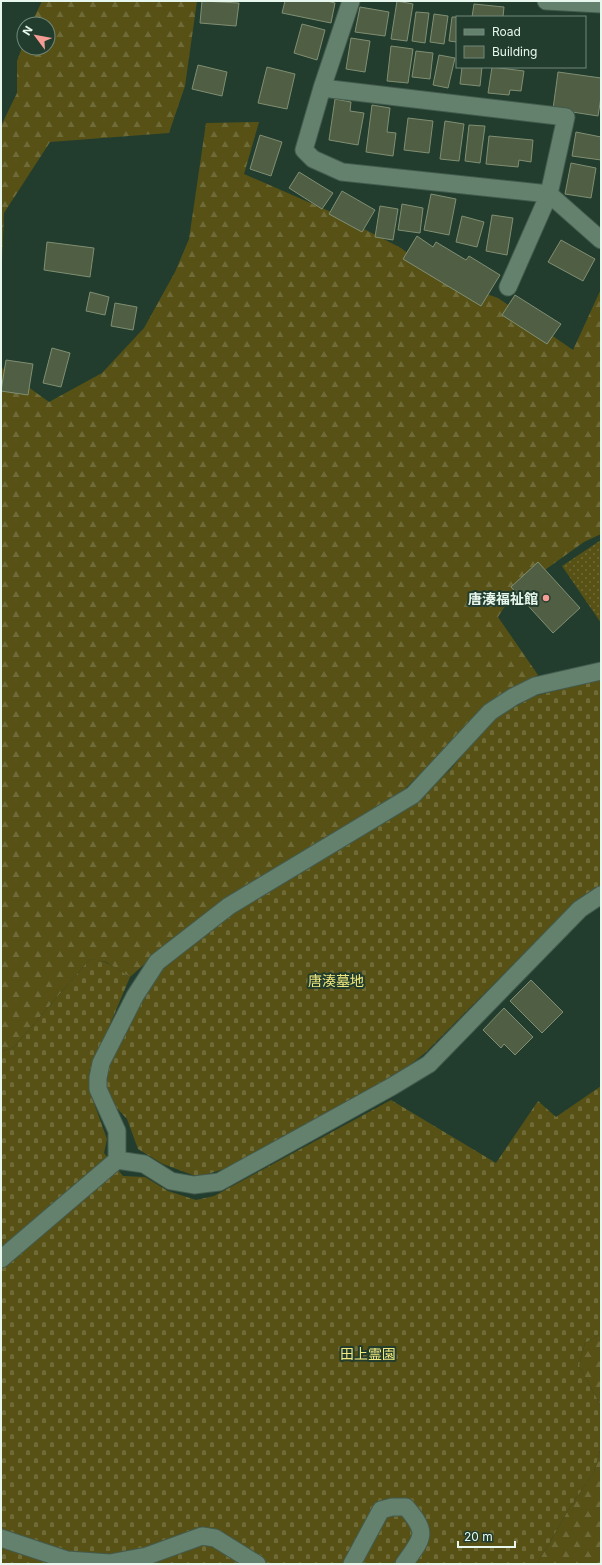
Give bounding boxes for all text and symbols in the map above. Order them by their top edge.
north arrow [16,16,56,56]
legend [456,16,586,68]
text: N [19,23,36,38]
text: Road [492,24,521,39]
text: Building [492,44,537,59]
place label: 唐湊福祉館 [468,590,538,607]
marker: 唐湊福祉館 [541,593,551,603]
park label: 唐湊墓地 [308,972,364,989]
park label: 田上霊園 [340,1345,396,1362]
scale bar [458,1523,515,1549]
text: 20 m [464,1529,493,1544]

